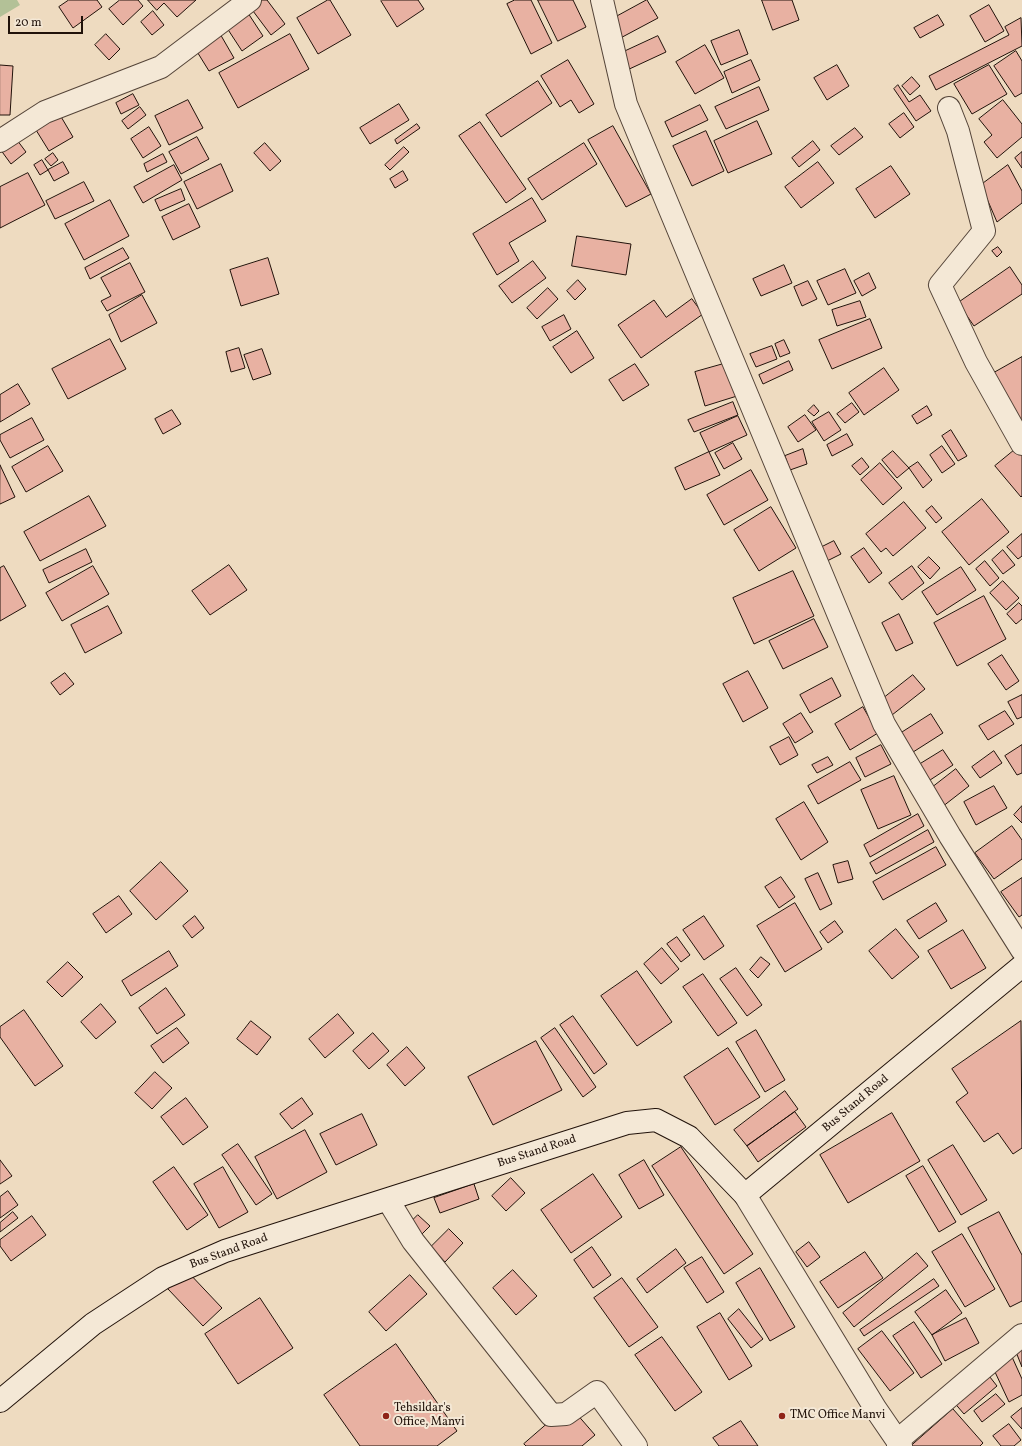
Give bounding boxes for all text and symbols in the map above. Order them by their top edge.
scale bar [10,8,85,34]
text: 20 m [15,15,42,31]
street label: Bus Stand Road [820,1072,892,1136]
street label: Bus Stand Road [496,1132,578,1172]
street label: Bus Stand Road [188,1231,270,1273]
place label: Tehsildar's Office, Manvi [394,1402,465,1430]
place label: TMC Office Manvi [790,1409,885,1423]
marker: Tehsildar's Office, Manvi [381,1411,391,1421]
marker: TMC Office Manvi [777,1411,787,1421]

